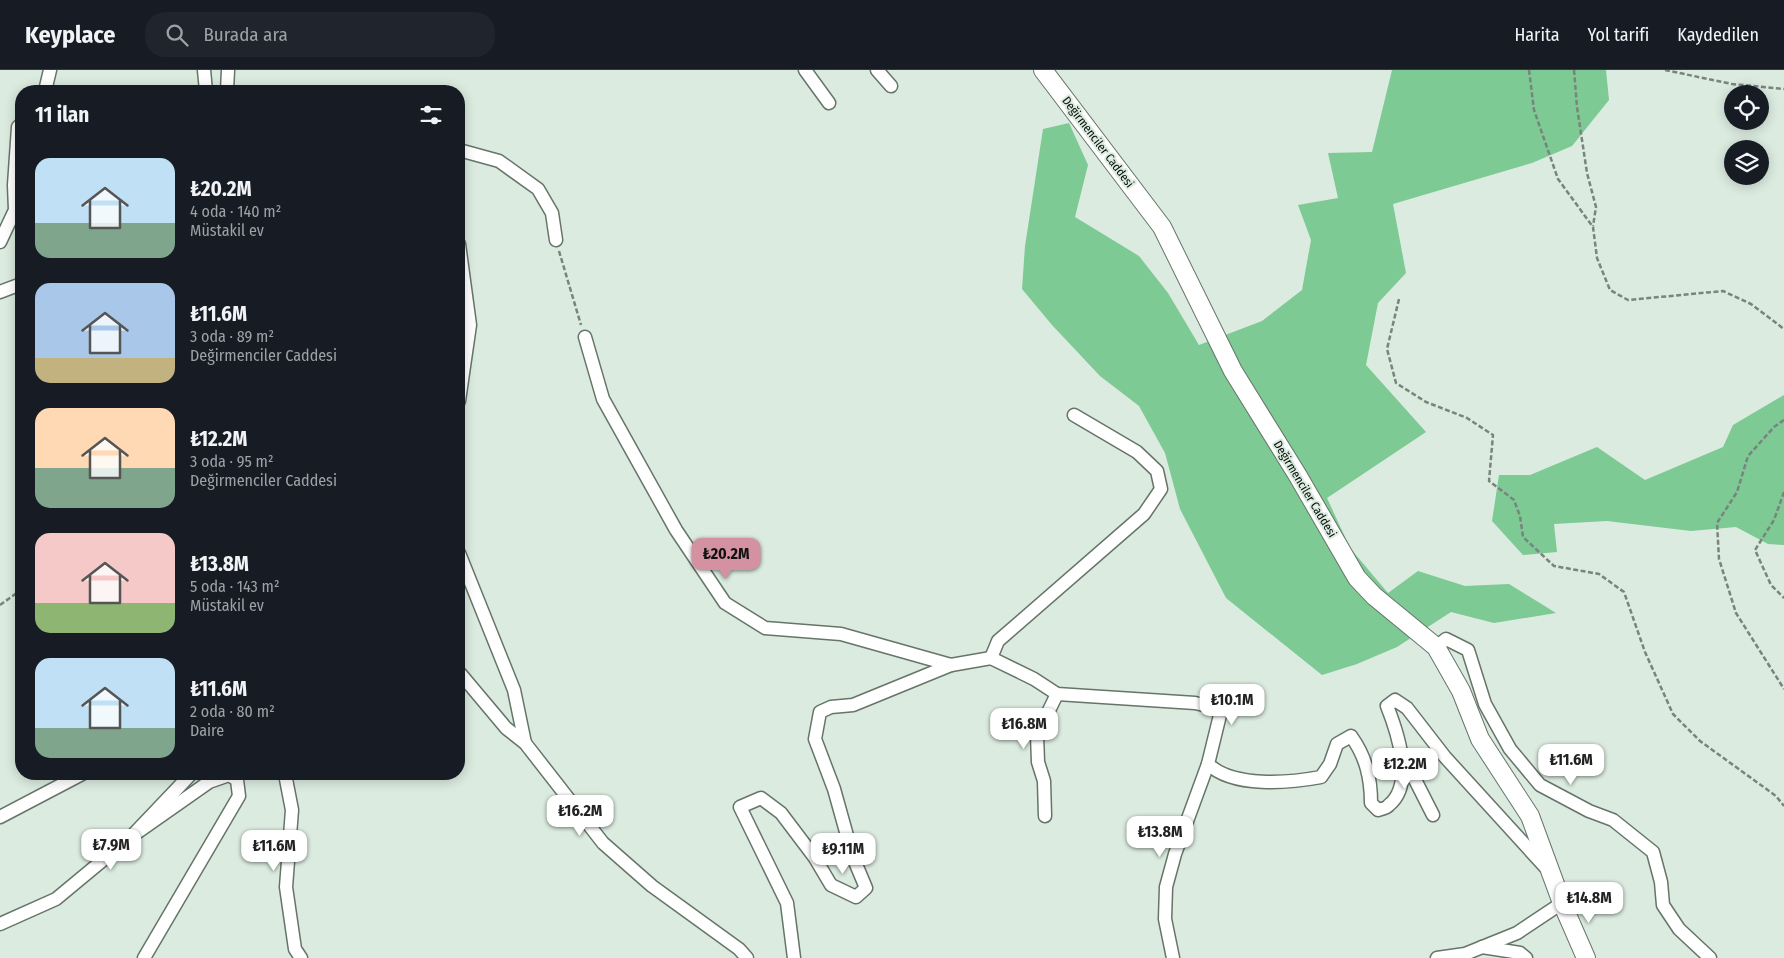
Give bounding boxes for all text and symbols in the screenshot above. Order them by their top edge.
search box [145,12,495,57]
text: Keyplace [25,21,115,49]
icon: search [163,21,191,49]
text: Burada ara [203,23,288,46]
text: Harita [1514,24,1560,46]
text: Yol tarifi [1588,24,1649,46]
text: Kaydedilen [1677,24,1759,46]
map controls [1724,85,1769,185]
button: locate [1724,85,1769,130]
street label: Değirmenciler Caddesi [1059,94,1137,190]
icon: filters [417,101,445,129]
text: 11 ilan [35,102,89,128]
button: layers [1724,140,1769,185]
text: ₺20.2M [190,176,252,202]
icon: home [75,178,135,238]
text: 4 oda · 140 m² [190,202,281,221]
text: Müstakil ev [190,221,264,240]
text: ₺11.6M [190,301,247,327]
icon: home [75,303,135,363]
text: 3 oda · 89 m² [190,327,274,346]
text: Değirmenciler Caddesi [190,346,337,365]
text: ₺12.2M [190,426,247,452]
icon: home [75,428,135,488]
street label: Değirmenciler Caddesi [1271,438,1339,540]
text: 3 oda · 95 m² [190,452,274,471]
text: Değirmenciler Caddesi [190,471,337,490]
pin: ₺20.2M [685,538,767,580]
text: ₺20.2M [703,544,749,563]
text: ₺13.8M [190,551,249,577]
icon: home [75,553,135,613]
text: 5 oda · 143 m² [190,577,280,596]
text: Müstakil ev [190,596,264,615]
text: ₺11.6M [190,676,247,702]
icon: home [75,678,135,738]
pin: ₺10.1M [1191,684,1273,726]
text: ₺10.1M [1211,690,1253,709]
text: 2 oda · 80 m² [190,702,275,721]
pin: ₺16.8M [983,708,1065,750]
text: ₺16.8M [1001,714,1047,733]
text: Daire [190,721,224,740]
pin: ₺11.6M [1530,744,1612,786]
pin: ₺12.2M [1364,748,1446,790]
text: ₺11.6M [1549,750,1593,769]
text: ₺12.2M [1383,754,1427,773]
pin: ₺16.2M [539,794,621,837]
text: ₺16.2M [558,801,602,820]
pin: ₺13.8M [1119,816,1201,858]
text: ₺13.8M [1138,822,1182,841]
pin: ₺7.9M [76,828,146,871]
pin: ₺11.6M [233,830,315,872]
pin: ₺9.11M [802,832,884,875]
text: ₺7.9M [92,835,130,854]
text: ₺11.6M [252,836,296,855]
text: ₺9.11M [822,839,864,858]
pin: ₺14.8M [1548,882,1630,924]
text: ₺14.8M [1566,888,1612,907]

